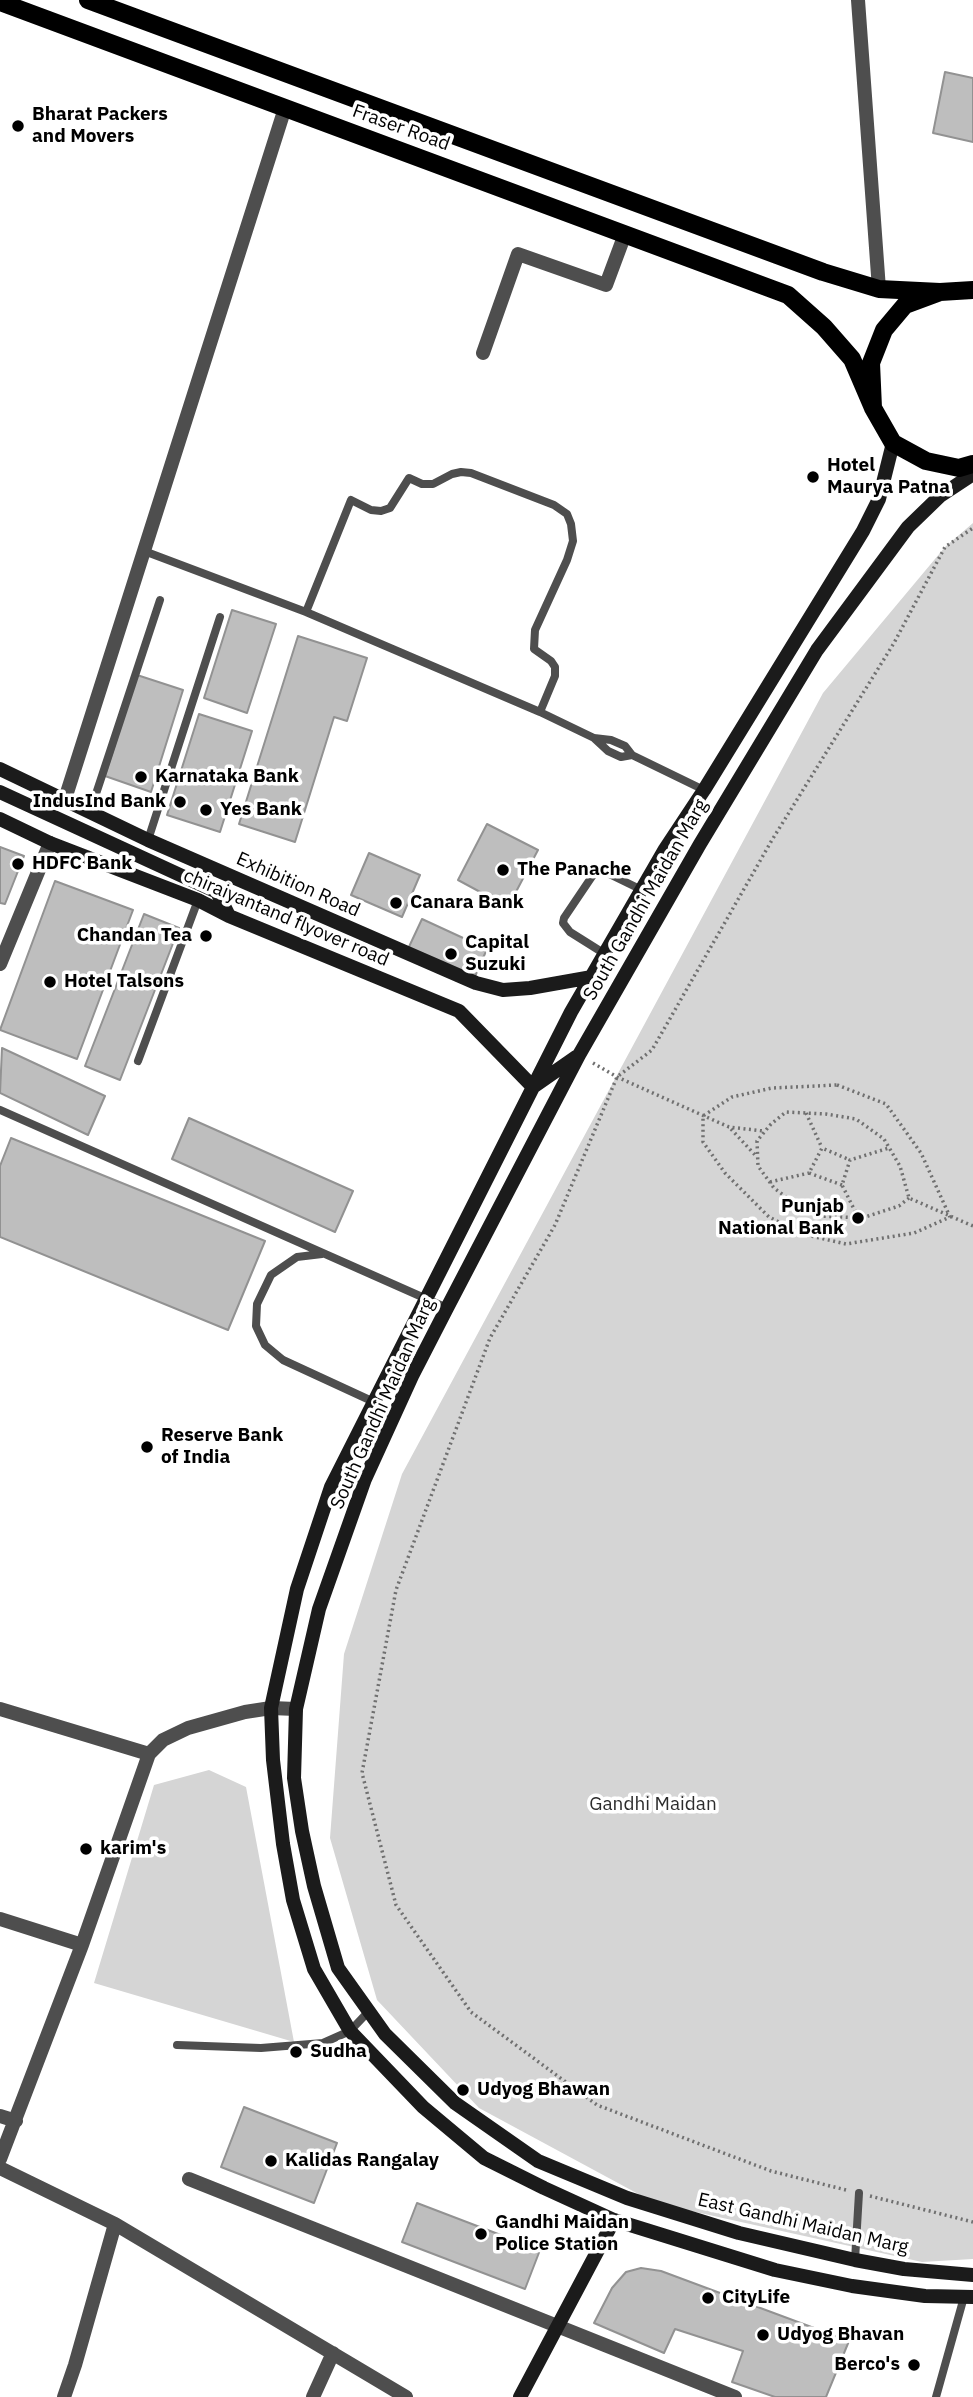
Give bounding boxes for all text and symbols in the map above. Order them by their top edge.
street label: Fraser Road [349,100,453,156]
place label: Bharat Packers and Movers [32,104,168,148]
marker: Bharat Packers and Movers [10,118,26,134]
place label: Hotel Maurya Patna [827,455,950,499]
marker: Hotel Maurya Patna [805,469,821,485]
place label: Karnataka Bank [155,766,299,788]
marker: Karnataka Bank [133,769,149,785]
place label: IndusInd Bank [33,791,166,813]
marker: IndusInd Bank [172,794,188,810]
street label: South Gandhi Maidan Marg [579,795,713,1005]
place label: Yes Bank [220,799,302,821]
marker: Yes Bank [198,802,214,818]
street label: Exhibition Road [233,848,363,922]
place label: HDFC Bank [32,853,132,875]
marker: HDFC Bank [10,856,26,872]
place label: The Panache [517,859,632,881]
marker: The Panache [495,862,511,878]
street label: chiraiyantand flyover road [180,864,392,972]
place label: Canara Bank [410,892,524,914]
marker: Canara Bank [388,895,404,911]
place label: Chandan Tea [77,925,192,947]
marker: Chandan Tea [198,928,214,944]
place label: Capital Suzuki [465,932,529,976]
marker: Capital Suzuki [443,946,459,962]
place label: Hotel Talsons [64,971,184,993]
marker: Hotel Talsons [42,974,58,990]
place label: Punjab National Bank [718,1196,844,1240]
marker: Punjab National Bank [850,1210,866,1226]
street label: South Gandhi Maidan Marg [326,1295,440,1513]
place label: Reserve Bank of India [161,1425,283,1469]
marker: Reserve Bank of India [139,1439,155,1455]
park label: Gandhi Maidan [589,1794,717,1816]
place label: karim's [100,1838,166,1860]
marker: karim's [78,1841,94,1857]
place label: Sudha [310,2041,367,2063]
marker: Sudha [288,2044,304,2060]
place label: Udyog Bhawan [477,2079,610,2101]
marker: Udyog Bhawan [455,2082,471,2098]
place label: Kalidas Rangalay [285,2150,439,2172]
marker: Kalidas Rangalay [263,2153,279,2169]
street label: East Gandhi Maidan Marg [695,2189,911,2259]
place label: Gandhi Maidan Police Station [495,2212,629,2256]
marker: Gandhi Maidan Police Station [473,2226,489,2242]
place label: CityLife [722,2287,790,2309]
marker: CityLife [700,2290,716,2306]
place label: Udyog Bhavan [777,2324,904,2346]
marker: Udyog Bhavan [755,2327,771,2343]
place label: Berco's [834,2354,900,2376]
marker: Berco's [906,2357,922,2373]

